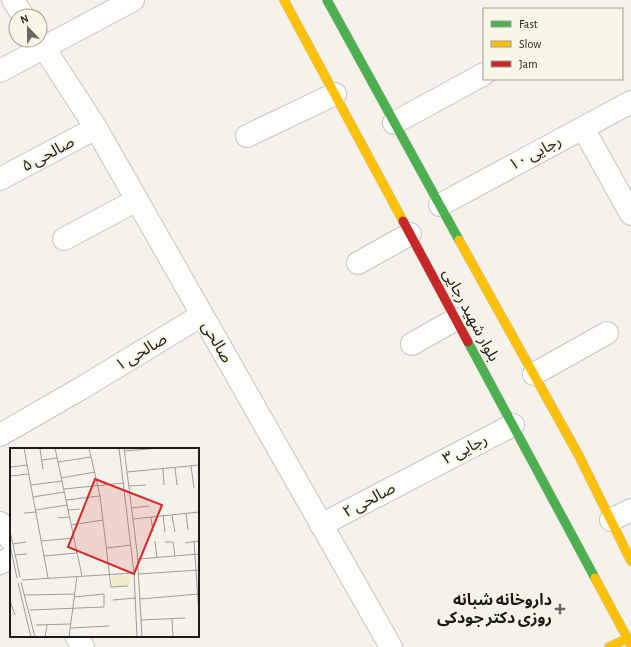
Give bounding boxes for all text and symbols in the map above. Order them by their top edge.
north arrow [8,8,48,48]
legend [483,8,623,80]
text: N [19,13,30,26]
text: Fast [519,18,538,30]
text: Slow [519,38,541,50]
text: Jam [519,58,538,70]
street label: رجایی ۱۰ [506,133,564,174]
street label: صالحی ۵ [19,134,77,175]
street label: بلوار شهید رجایی [439,266,502,365]
street label: صالحی [198,318,235,366]
street label: صالحی ۱ [112,330,170,374]
street label: رجایی ۳ [440,431,490,468]
inset map [10,448,199,637]
street label: صالحی ۲ [340,480,398,521]
place label: داروخانه شبانه روزی دکتر جودکی [437,592,552,627]
marker: داروخانه شبانه روزی دکتر جودکی [555,604,565,614]

